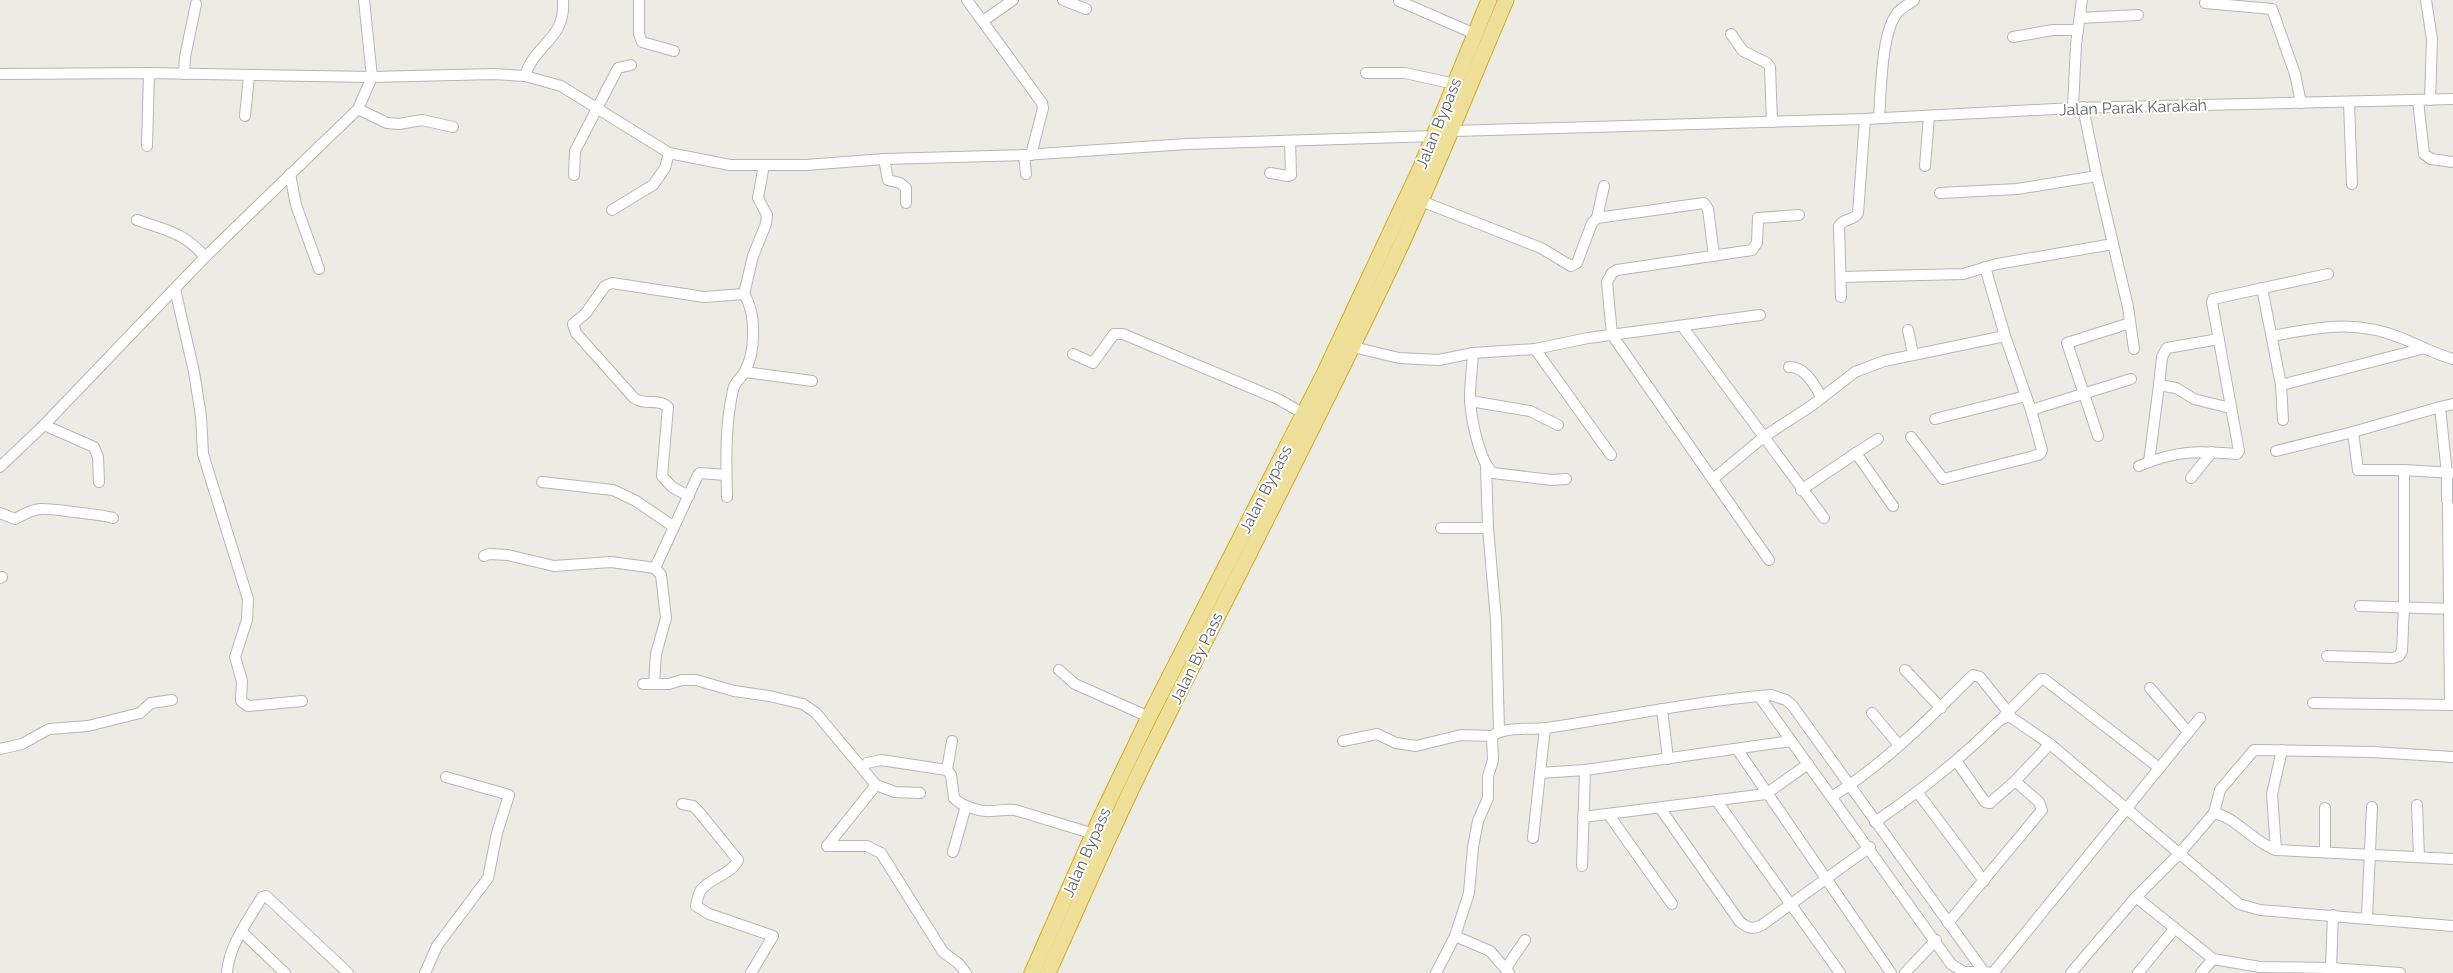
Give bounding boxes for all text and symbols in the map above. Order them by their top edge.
street label: Jalan Bypass [1412,75,1465,171]
street label: Jalan Parak Karakah [2059,95,2207,120]
street label: Jalan Bypass [1235,442,1296,536]
street label: Jalan By Pass [1166,609,1227,707]
street label: Jalan Bypass [1058,804,1115,900]

